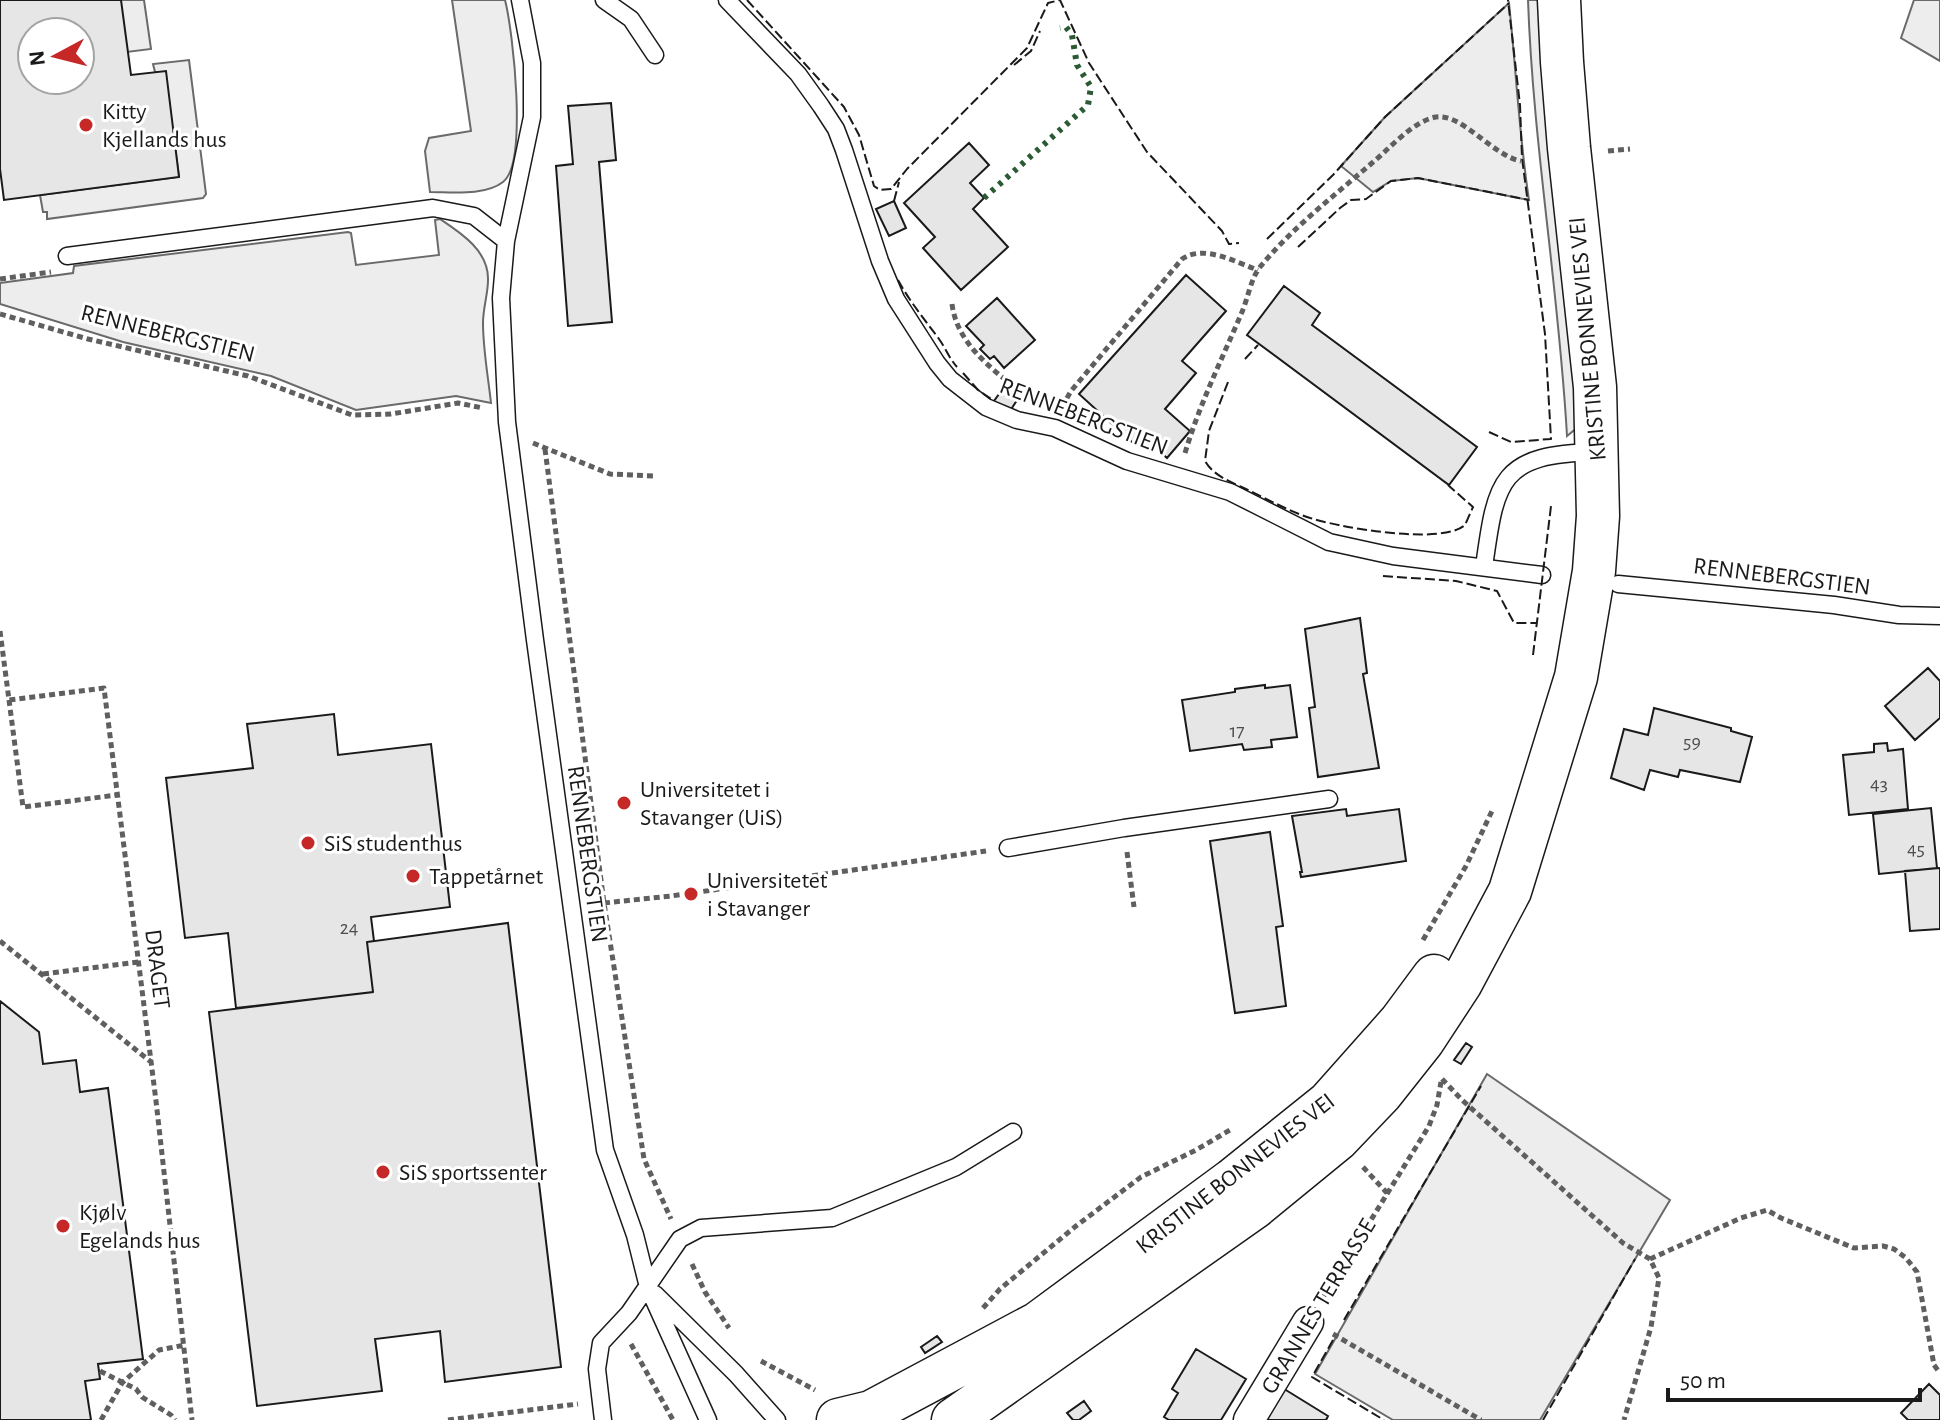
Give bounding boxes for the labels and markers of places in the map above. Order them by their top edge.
place label: Kitty Kjellands hus [102,100,227,152]
marker: Kitty Kjellands hus [77,116,95,134]
place label: Universitetet i Stavanger (UiS) [640,778,784,830]
marker: Universitetet i Stavanger (UiS) [615,794,633,812]
place label: SiS studenthus [324,832,462,856]
marker: SiS studenthus [299,834,317,852]
place label: Tappetårnet [429,865,543,889]
marker: Tappetårnet [404,867,422,885]
place label: Universitetet i Stavanger [707,869,828,921]
marker: Universitetet i Stavanger [682,885,700,903]
place label: SiS sportssenter [399,1161,547,1185]
marker: SiS sportssenter [374,1163,392,1181]
place label: Kjølv Egelands hus [79,1201,200,1253]
marker: Kjølv Egelands hus [54,1217,72,1235]

